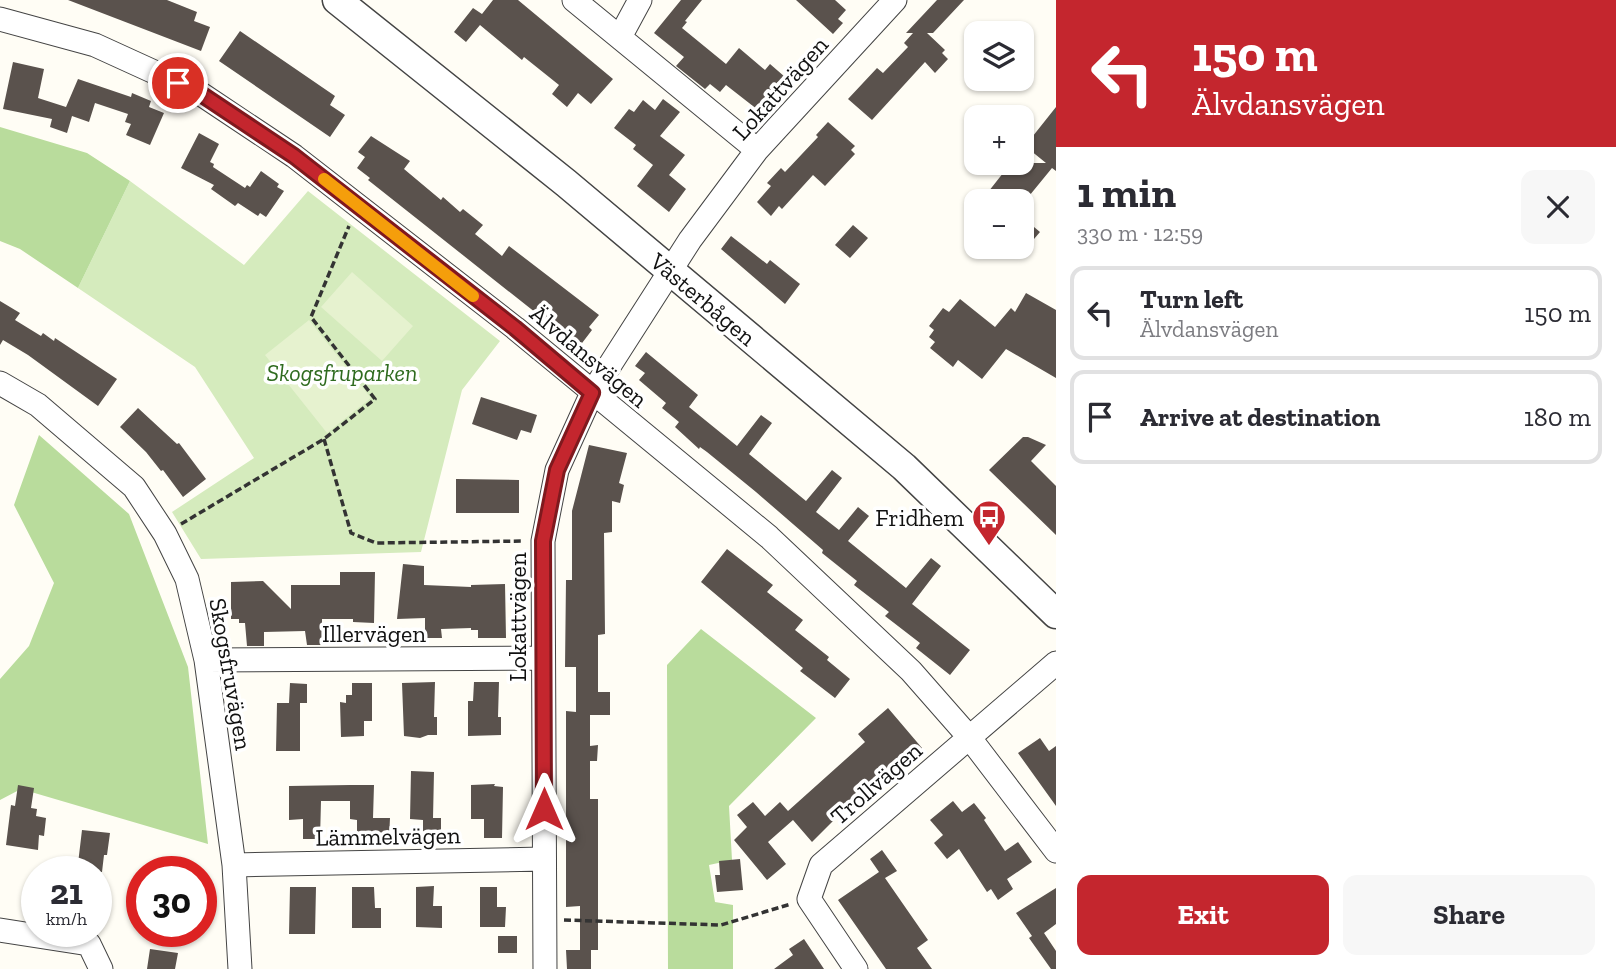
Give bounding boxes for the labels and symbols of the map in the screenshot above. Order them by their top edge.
street label: Lokattvägen [726,30,834,146]
pin [148,53,208,113]
street label: Västerbågen [644,246,762,352]
street label: Älvdansvägen [524,298,654,414]
park label: Skogsfruparken [266,358,418,387]
bus stop icon: Fridhem [970,498,1008,547]
place label: Fridhem [875,503,964,532]
street label: Lokattvägen [503,552,532,682]
street label: Skogsfruvägen [203,596,259,752]
street label: Illervägen [322,619,426,648]
street label: Trollvägen [824,735,928,830]
position arrow [507,772,581,846]
street label: Lämmelvägen [315,820,461,852]
speed limit sign: 30 [126,856,217,947]

